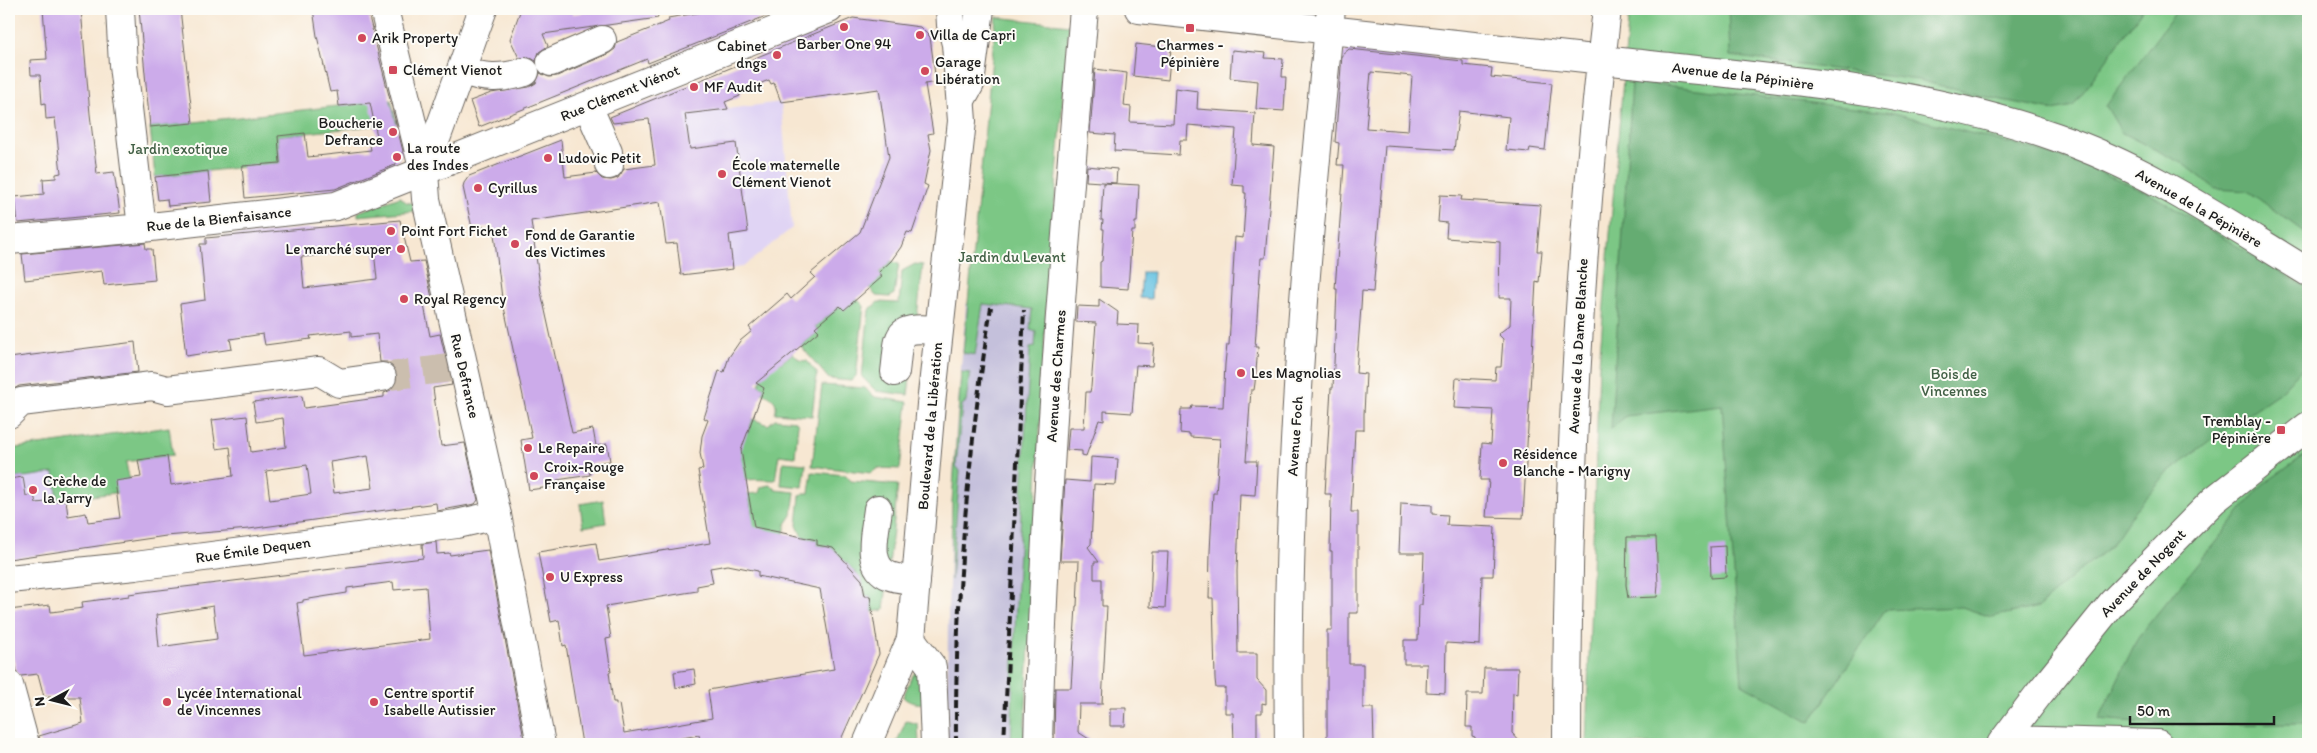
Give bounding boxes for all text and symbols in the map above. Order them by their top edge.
marker: Barber One 94 [838,21,850,33]
marker: Charmes - Pépinière [1184,22,1196,34]
place label: Villa de Capri [930,26,1016,44]
place label: Arik Property [372,29,458,47]
marker: Villa de Capri [914,29,926,41]
marker: Arik Property [356,32,368,44]
place label: Barber One 94 [797,35,891,53]
place label: Charmes - Pépinière [1156,36,1224,71]
place label: Cabinet dngs [717,37,767,72]
marker: Cabinet dngs [771,49,783,61]
place label: Garage Libération [935,53,1001,88]
street label: Avenue de la Pépinière [1671,58,1815,94]
place label: Clément Vienot [403,61,502,79]
street label: Rue Clément Viénot [558,61,682,125]
marker: Clément Vienot [387,64,399,76]
marker: Garage Libération [919,65,931,77]
place label: MF Audit [704,78,763,96]
marker: MF Audit [688,81,700,93]
place label: Boucherie Defrance [319,114,383,149]
marker: Boucherie Defrance [387,126,399,138]
place label: La route des Indes [407,139,469,174]
park label: Jardin exotique [128,140,228,158]
place label: Ludovic Petit [558,149,642,167]
marker: La route des Indes [391,151,403,163]
marker: Ludovic Petit [542,152,554,164]
place label: École maternelle Clément Vienot [732,156,840,191]
street label: Avenue de la Pépinière [2133,164,2265,252]
marker: École maternelle Clément Vienot [716,168,728,180]
place label: Cyrillus [488,179,538,197]
marker: Cyrillus [472,182,484,194]
street label: Rue de la Bienfaisance [146,202,292,236]
place label: Point Fort Fichet [401,222,508,240]
marker: Point Fort Fichet [385,225,397,237]
place label: Fond de Garantie des Victimes [525,226,635,261]
marker: Fond de Garantie des Victimes [509,238,521,250]
place label: Le marché super [286,240,391,258]
marker: Le marché super [395,243,407,255]
park label: Jardin du Levant [958,248,1066,266]
street label: Avenue de la Dame Blanche [1564,258,1592,434]
place label: Royal Regency [414,290,506,308]
marker: Royal Regency [398,293,410,305]
street label: Avenue des Charmes [1042,309,1070,443]
street label: Rue Defrance [447,332,483,420]
street label: Boulevard de la Libération [914,341,946,511]
place label: Les Magnolias [1251,364,1341,382]
park label: Bois de Vincennes [1921,365,1987,400]
marker: Les Magnolias [1235,367,1247,379]
street label: Avenue Foch [1283,395,1307,477]
place label: Tremblay - Pépinière [2203,412,2271,447]
marker: Tremblay - Pépinière [2275,424,2287,436]
place label: Le Repaire [538,439,605,457]
marker: Le Repaire [522,442,534,454]
place label: Résidence Blanche - Marigny [1513,445,1630,480]
marker: Résidence Blanche - Marigny [1497,457,1509,469]
place label: Croix-Rouge Française [544,458,624,493]
marker: Croix-Rouge Française [528,470,540,482]
place label: Crèche de la Jarry [43,472,106,507]
marker: Crèche de la Jarry [27,484,39,496]
street label: Avenue de Nogent [2096,525,2190,621]
street label: Rue Émile Dequen [194,533,312,567]
place label: U Express [560,568,623,586]
marker: U Express [544,571,556,583]
north arrow [28,676,78,726]
place label: Lycée International de Vincennes [177,684,303,719]
place label: Centre sportif Isabelle Autissier [384,684,496,719]
scale bar [2130,693,2273,725]
text: N [31,696,49,707]
marker: Lycée International de Vincennes [161,696,173,708]
marker: Centre sportif Isabelle Autissier [368,696,380,708]
text: 50 m [2137,702,2170,720]

